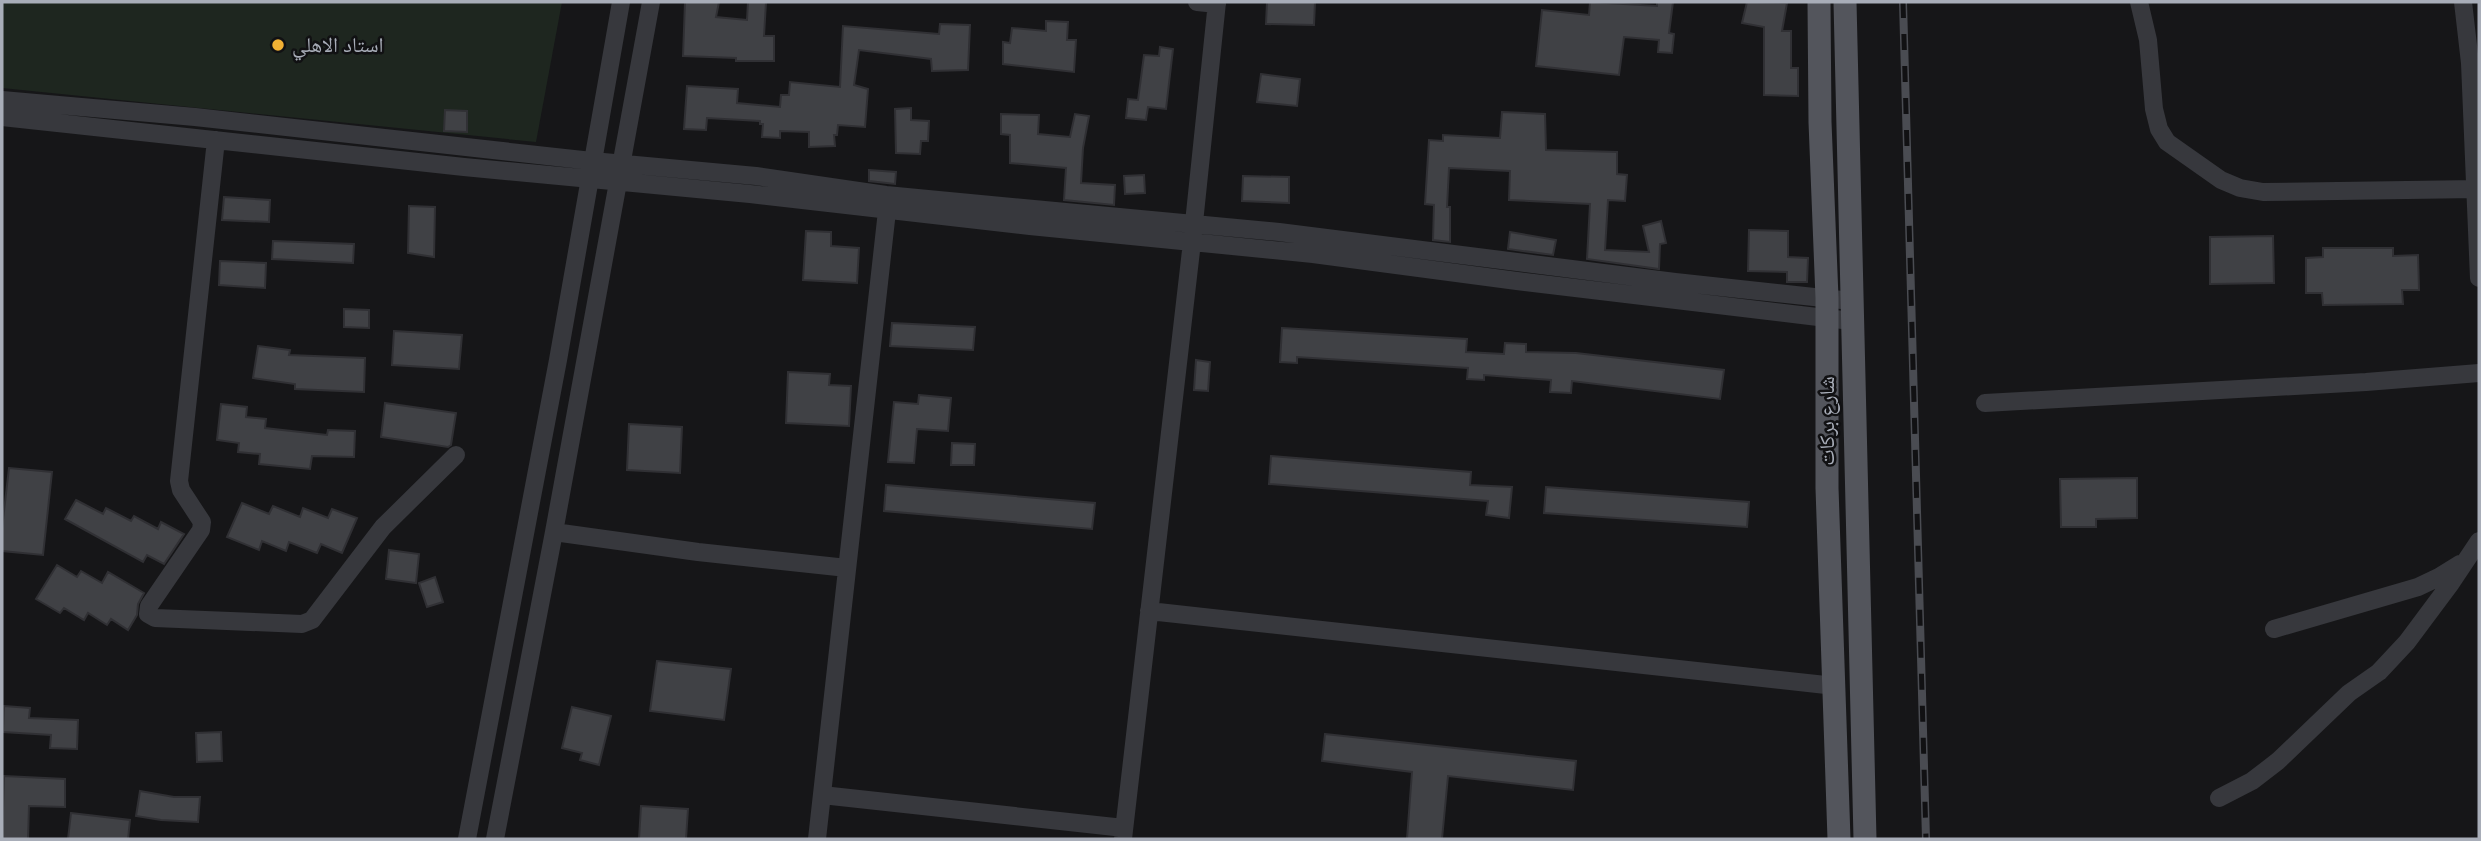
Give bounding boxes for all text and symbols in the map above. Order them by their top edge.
place label: استاد الاهلي [292,32,384,61]
marker: استاد الاهلي [270,37,286,53]
street label: شارع بركات [1814,376,1840,466]

